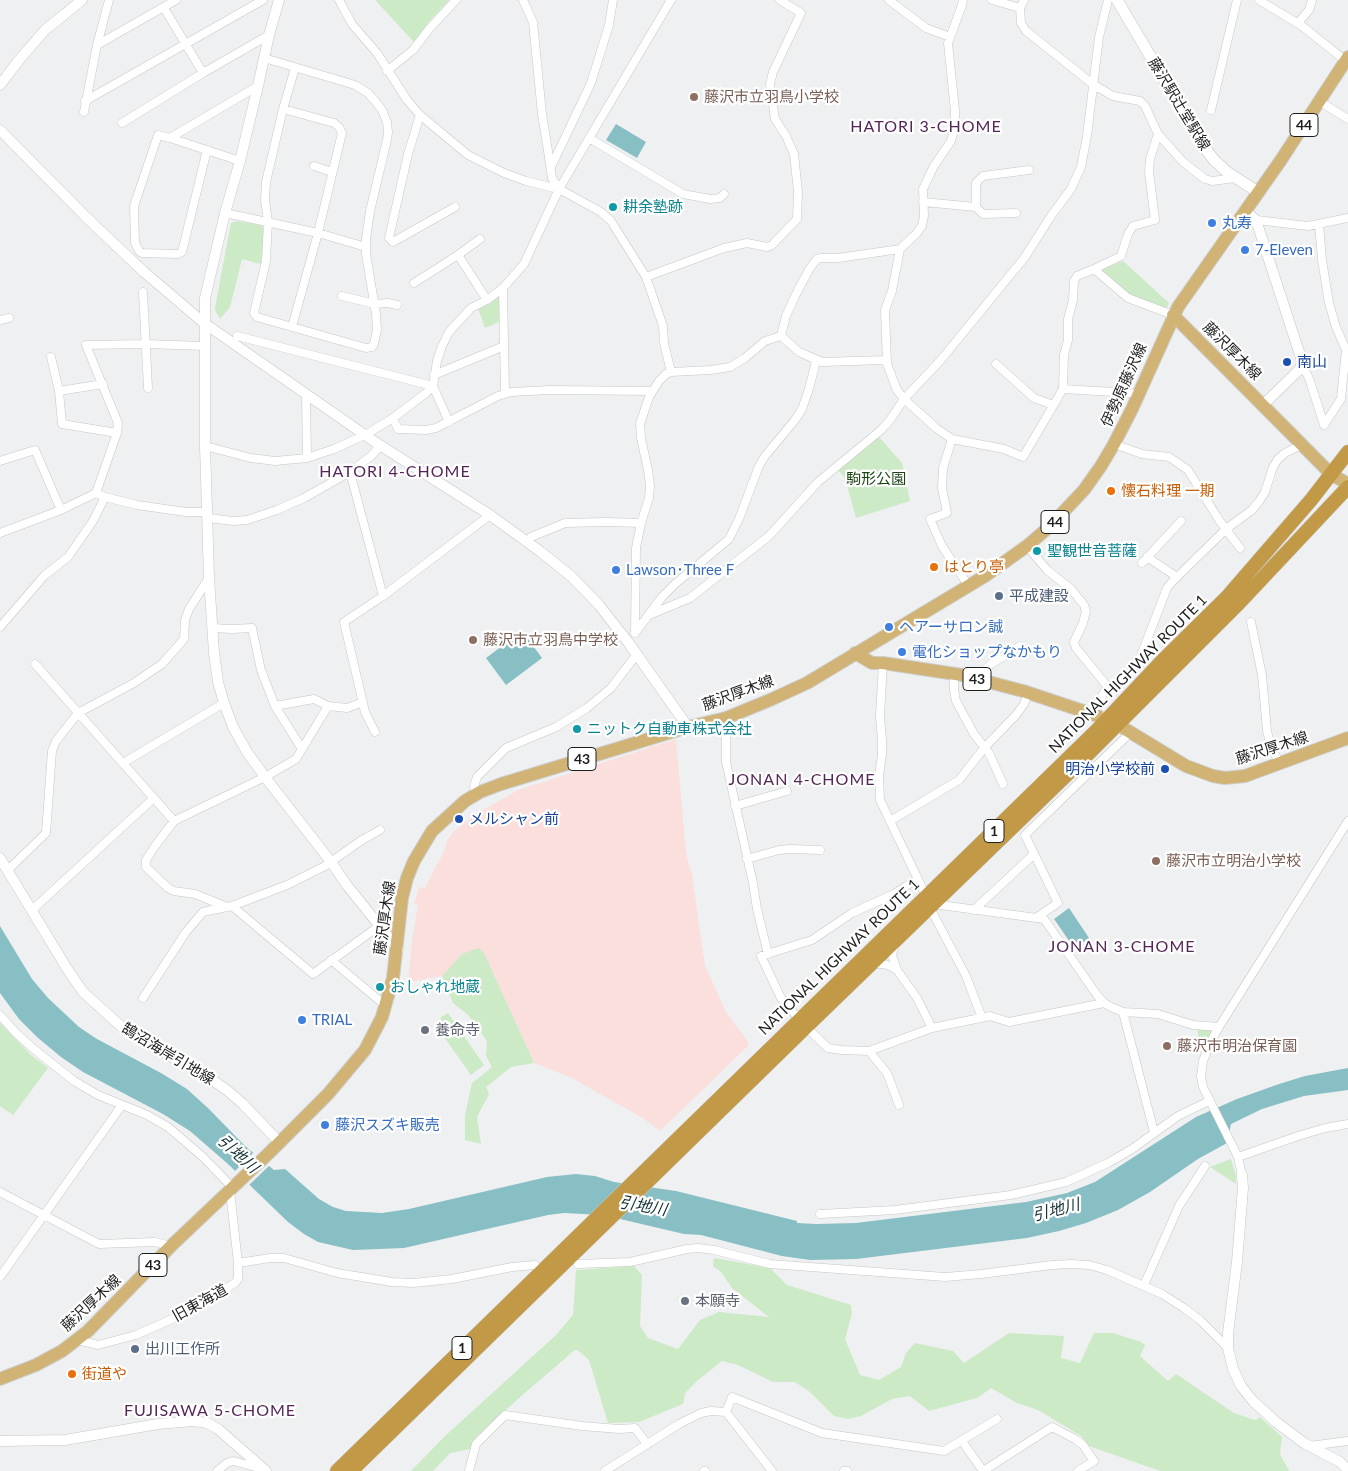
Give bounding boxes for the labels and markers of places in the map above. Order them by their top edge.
place label: 藤沢市立羽鳥小学校 [704,88,839,106]
marker: 藤沢市立羽鳥小学校 [688,91,700,103]
place label: 耕余塾跡 [623,198,683,216]
marker: 耕余塾跡 [607,201,619,213]
place label: 丸寿 [1222,214,1252,232]
marker: 丸寿 [1206,217,1218,229]
place label: 7-Eleven [1255,241,1313,259]
marker: 7-Eleven [1239,244,1251,256]
place label: 南山 [1297,353,1327,371]
marker: 南山 [1281,356,1293,368]
place label: 懐石料理 一期 [1121,482,1215,500]
marker: 懐石料理 一期 [1105,485,1117,497]
place label: 聖観世音菩薩 [1047,542,1137,560]
marker: 聖観世音菩薩 [1031,545,1043,557]
place label: はとり亭 [944,558,1004,576]
place label: Lawson･Three F [626,561,734,579]
marker: はとり亭 [928,561,940,573]
marker: Lawson･Three F [610,564,622,576]
place label: 平成建設 [1009,587,1069,605]
marker: 平成建設 [993,590,1005,602]
place label: ヘアーサロン誠 [899,618,1003,636]
marker: ヘアーサロン誠 [883,621,895,633]
place label: 藤沢市立羽鳥中学校 [483,631,618,649]
marker: 藤沢市立羽鳥中学校 [467,634,479,646]
place label: 電化ショップなかもり [912,643,1062,661]
marker: 電化ショップなかもり [896,646,908,658]
place label: ニットク自動車株式会社 [587,720,752,738]
marker: ニットク自動車株式会社 [571,723,583,735]
place label: 明治小学校前 [1065,760,1155,778]
marker: 明治小学校前 [1159,763,1171,775]
place label: メルシャン前 [469,810,559,828]
marker: メルシャン前 [453,813,465,825]
place label: 藤沢市立明治小学校 [1166,852,1301,870]
marker: 藤沢市立明治小学校 [1150,855,1162,867]
place label: おしゃれ地蔵 [390,978,480,996]
marker: おしゃれ地蔵 [374,981,386,993]
place label: TRIAL [312,1011,352,1029]
marker: TRIAL [296,1014,308,1026]
place label: 養命寺 [435,1021,480,1039]
marker: 養命寺 [419,1024,431,1036]
place label: 藤沢市明治保育園 [1177,1037,1297,1055]
marker: 藤沢市明治保育園 [1161,1040,1173,1052]
place label: 藤沢スズキ販売 [335,1116,440,1134]
marker: 藤沢スズキ販売 [319,1119,331,1131]
place label: 本願寺 [695,1292,740,1310]
marker: 本願寺 [679,1295,691,1307]
place label: 出川工作所 [145,1340,220,1358]
marker: 出川工作所 [129,1343,141,1355]
place label: 街道や [82,1365,127,1383]
marker: 街道や [66,1368,78,1380]

